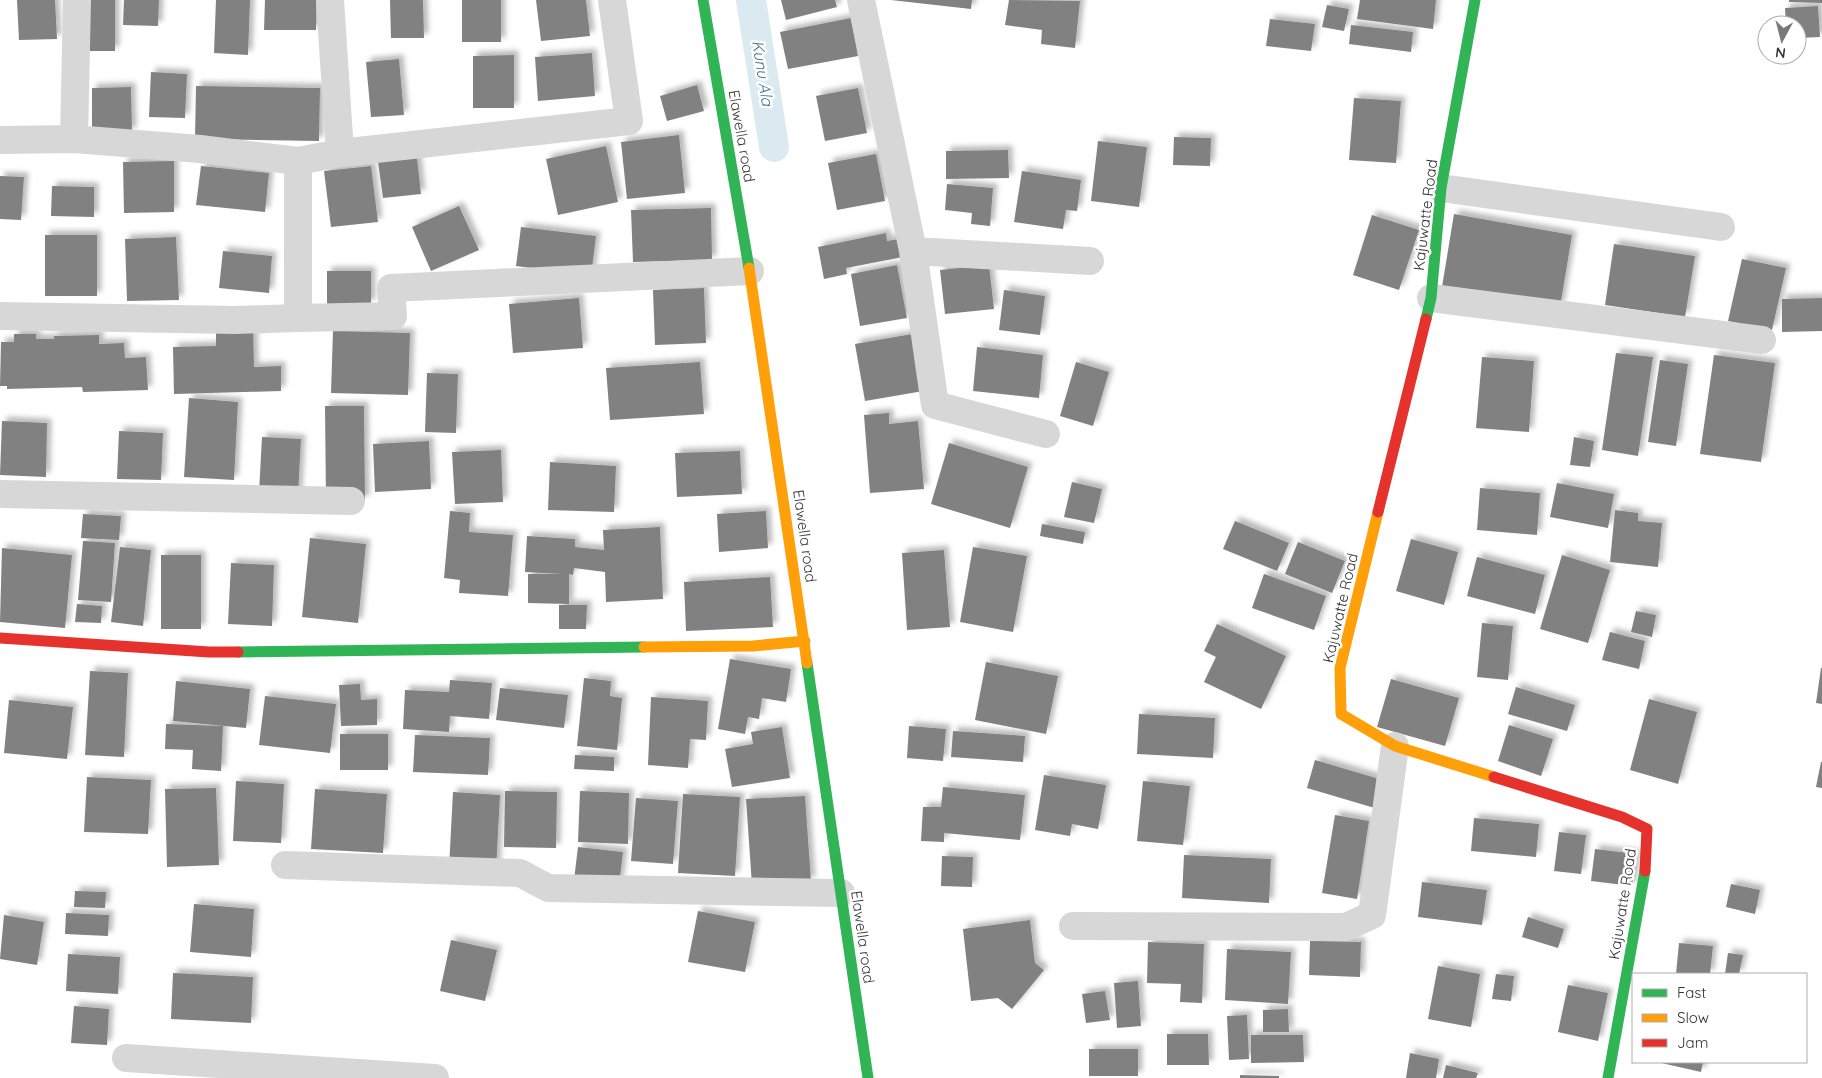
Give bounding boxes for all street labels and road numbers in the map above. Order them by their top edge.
street label: Elawella road [725,88,759,184]
street label: Kajuwatte Road [1409,158,1441,272]
street label: Elawella road [789,488,821,584]
street label: Kajuwatte Road [1318,551,1362,665]
street label: Kajuwatte Road [1604,847,1640,961]
street label: Elawella road [847,889,879,985]

